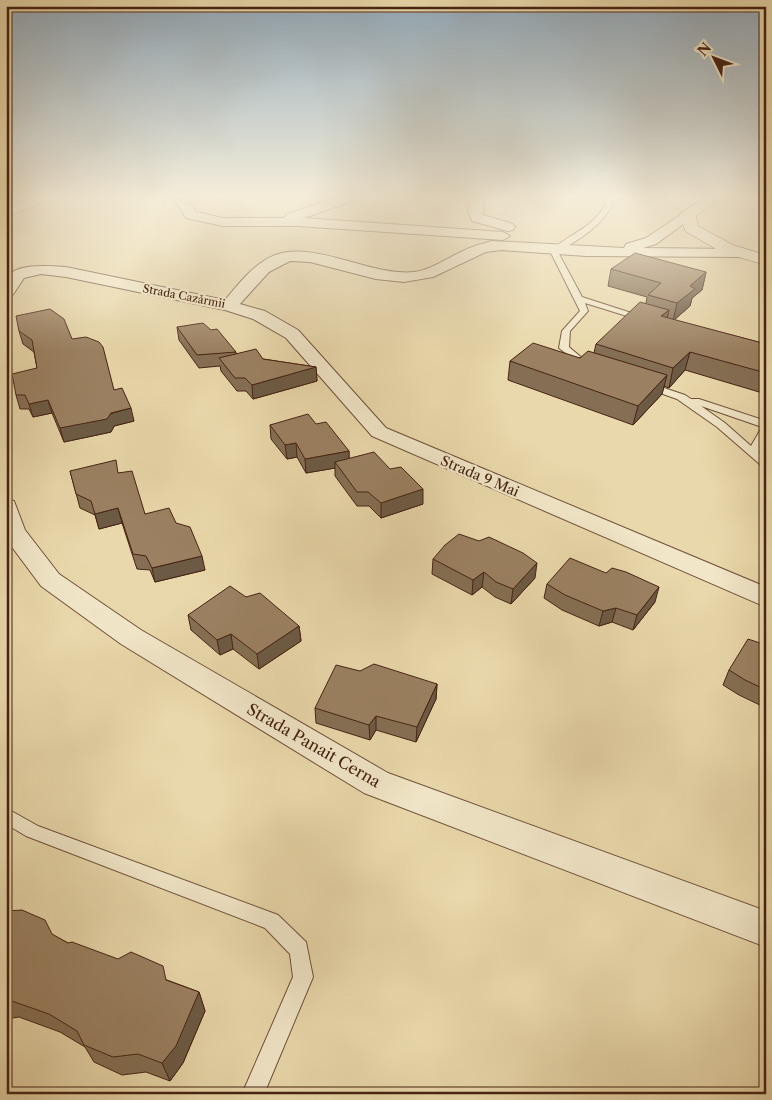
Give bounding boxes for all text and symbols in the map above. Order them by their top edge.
north arrow [690,32,740,82]
text: N [694,39,715,60]
street label: Strada Cazărmii [142,281,227,311]
street label: Strada 9 Mai [438,451,522,501]
street label: Strada Panait Cerna [244,699,385,792]

